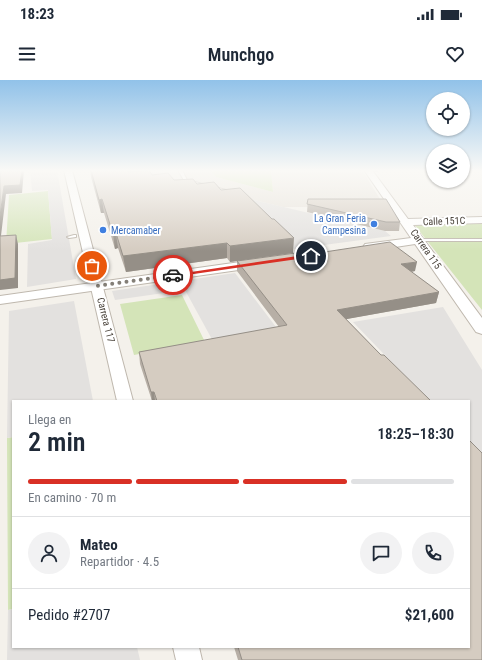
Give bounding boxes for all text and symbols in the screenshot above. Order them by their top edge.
text: 18:23 [20,5,54,23]
icon: menu [16,43,38,65]
icon: heart [444,43,466,65]
text: Munchgo [208,44,274,65]
map controls [426,92,470,188]
button: locate [426,92,470,136]
button: layers [426,144,470,188]
place label: La Gran Feria Campesina [314,213,366,236]
street label: Calle 151C [423,215,466,227]
marker: La Gran Feria Campesina [369,219,379,229]
marker: Mercamaber [98,225,108,235]
place label: Mercamaber [111,225,161,236]
street label: Carrera 115 [408,227,444,271]
pin [294,239,328,273]
icon: home [300,245,322,267]
pin [75,249,109,283]
icon: bag [81,255,103,277]
courier [153,255,193,295]
icon: car [162,264,184,286]
street label: Carrera 117 [95,296,117,344]
text: Llega en [28,412,71,427]
text: 18:25–18:30 [377,425,454,443]
text: 2 min [28,427,86,457]
text: En camino · 70 m [28,490,116,505]
button: person [28,532,70,574]
button: chat [360,532,402,574]
button: phone [412,532,454,574]
text: Mateo [80,536,118,554]
text: Repartidor · 4.5 [80,554,159,569]
text: Pedido #2707 [28,606,110,624]
text: $21,600 [405,606,454,624]

